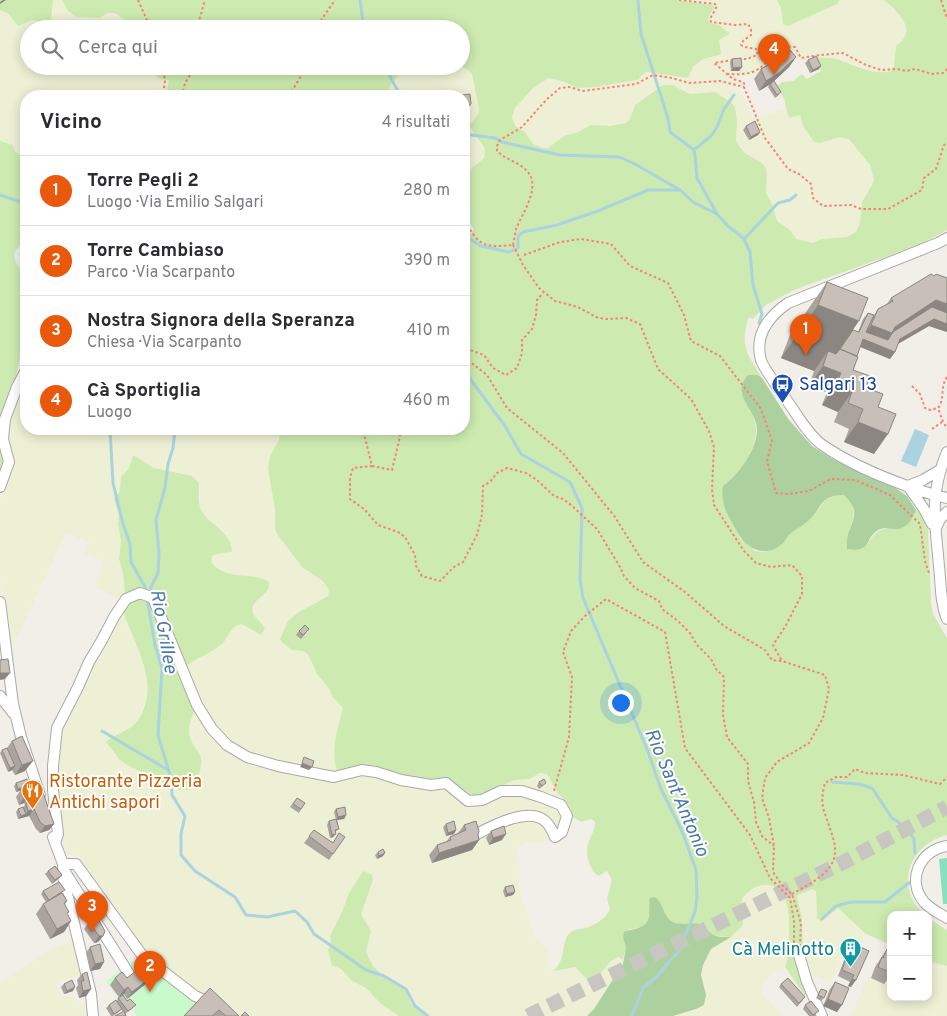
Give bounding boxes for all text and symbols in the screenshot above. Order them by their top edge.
search box [20,20,470,75]
icon: search [38,34,66,62]
pin: 4 [758,34,790,75]
text: Cerca qui [78,36,158,60]
text: Vicino [40,109,102,136]
text: 4 risultati [382,113,450,133]
text: Torre Pegli 2 [87,169,199,193]
text: 1 [53,181,59,201]
text: 280 m [403,181,450,201]
text: Luogo · Via Emilio Salgari [87,193,264,213]
text: Torre Cambiaso [87,239,224,263]
text: 2 [51,251,61,271]
text: 390 m [404,251,450,271]
text: Parco · Via Scarpanto [87,263,235,283]
text: Nostra Signora della Speranza [87,309,355,333]
pin: 1 [790,314,822,355]
text: 3 [51,321,61,341]
text: 410 m [407,321,450,341]
text: Chiesa · Via Scarpanto [87,333,242,353]
bus stop icon: Salgari 13 [771,372,795,403]
place label: Salgari 13 [799,374,877,397]
text: Cà Sportiglia [87,379,201,403]
text: 4 [51,391,61,411]
text: 460 m [403,391,450,411]
text: Luogo [87,403,132,423]
water label: Rio Grillee [144,587,182,675]
your location [608,690,634,716]
water label: Rio Sant'Antonio [638,725,714,861]
place label: Ristorante Pizzeria Antichi sapori [49,771,202,815]
restaurant icon: Ristorante Pizzeria Antichi sapori [21,779,45,810]
pin: 3 [76,891,108,932]
map controls [887,911,932,1001]
button: + [887,911,932,956]
building icon: Cà Melinotto [838,937,862,968]
place label: Cà Melinotto [732,939,834,962]
pin: 2 [134,951,166,992]
button: − [887,956,932,1001]

